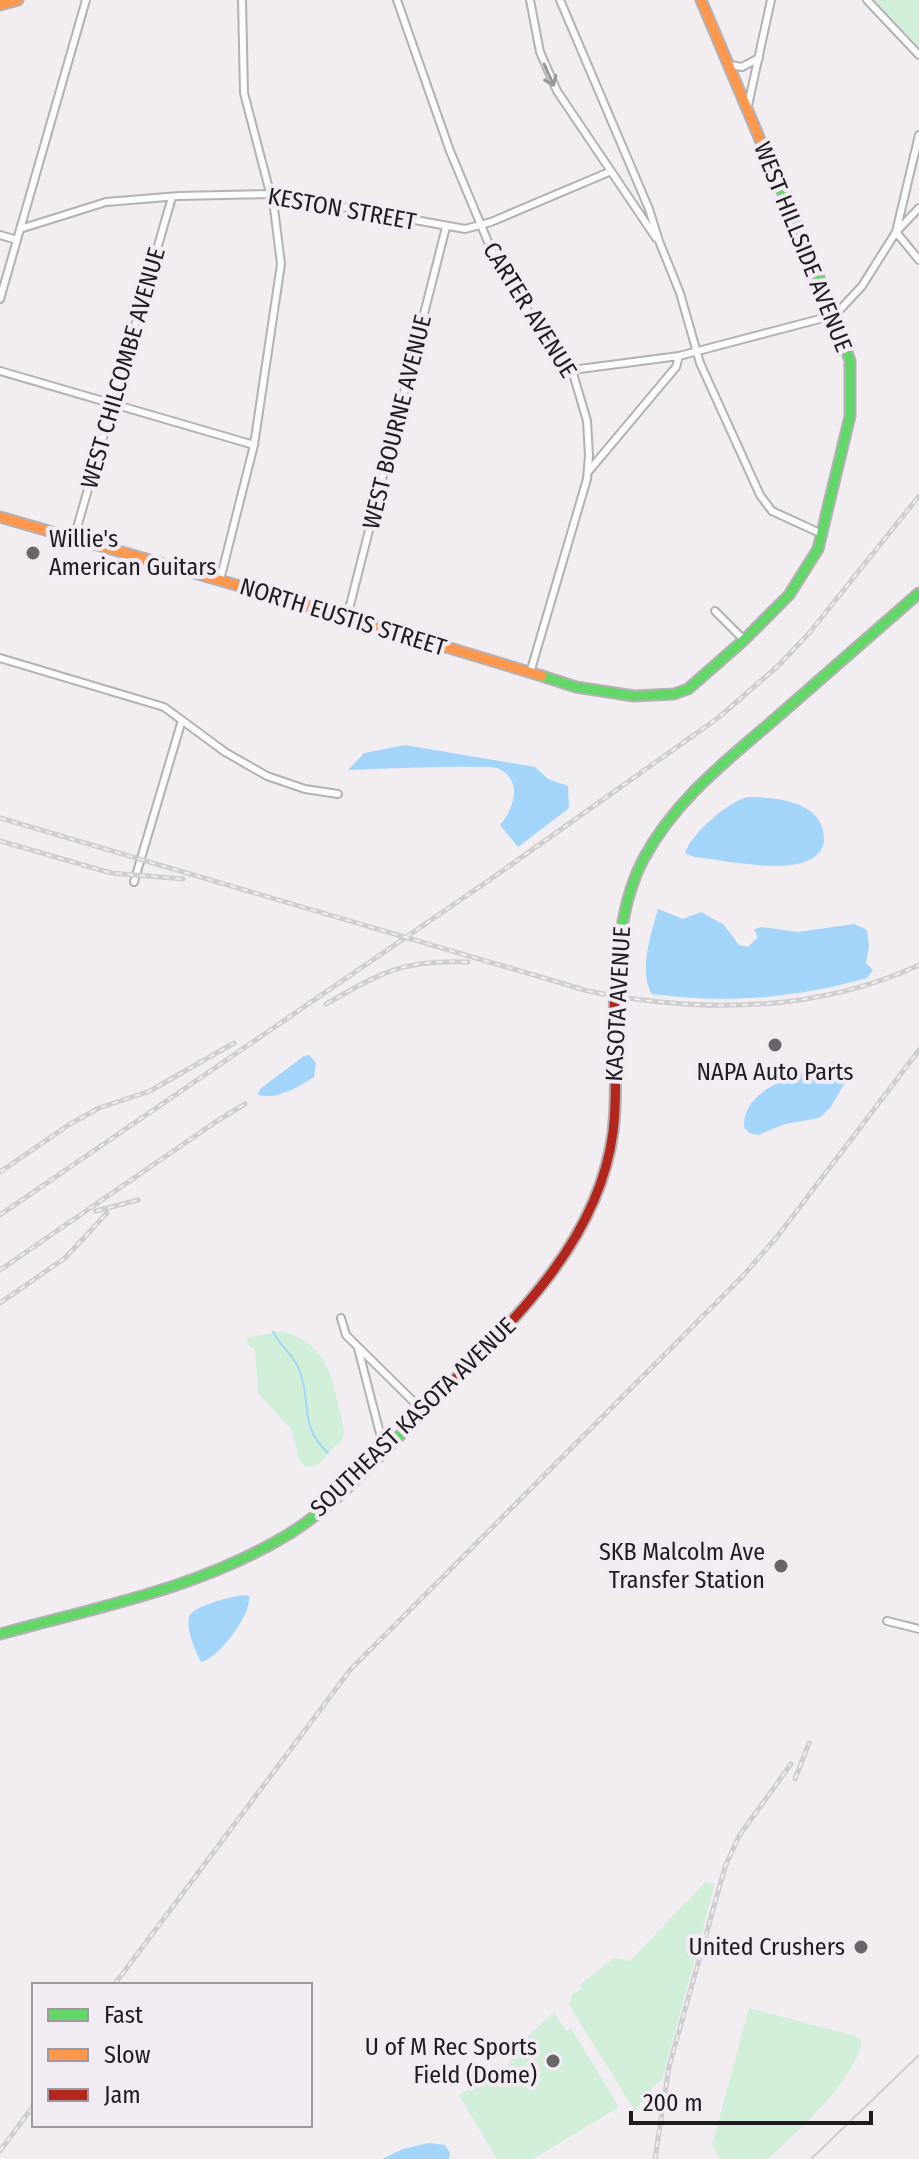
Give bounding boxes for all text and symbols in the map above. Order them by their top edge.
one-way arrow [543,63,558,87]
street label: WEST HILLSIDE AVENUE [748,138,858,356]
street label: KESTON STREET [266,182,418,236]
street label: CARTER AVENUE [477,237,583,383]
street label: WEST CHILCOMBE AVENUE [75,244,171,492]
street label: WEST BOURNE AVENUE [357,312,437,532]
place label: Willie's American Guitars [49,525,217,581]
marker: Willie's American Guitars [24,544,42,562]
street label: NORTH EUSTIS STREET [236,572,450,662]
street label: KASOTA AVENUE [600,926,636,1082]
marker: NAPA Auto Parts [766,1036,784,1054]
place label: NAPA Auto Parts [696,1058,854,1086]
street label: SOUTHEAST KASOTA AVENUE [305,1312,521,1522]
place label: SKB Malcolm Ave Transfer Station [599,1538,765,1594]
marker: SKB Malcolm Ave Transfer Station [772,1557,790,1575]
place label: United Crushers [689,1933,845,1961]
marker: United Crushers [852,1938,870,1956]
legend [32,1983,312,2127]
text: Fast [104,2001,143,2029]
place label: U of M Rec Sports Field (Dome) [365,2033,537,2089]
text: Slow [104,2041,151,2069]
marker: U of M Rec Sports Field (Dome) [544,2052,562,2070]
scale bar [631,2075,871,2125]
text: Jam [104,2081,141,2109]
text: 200 m [643,2089,703,2117]

